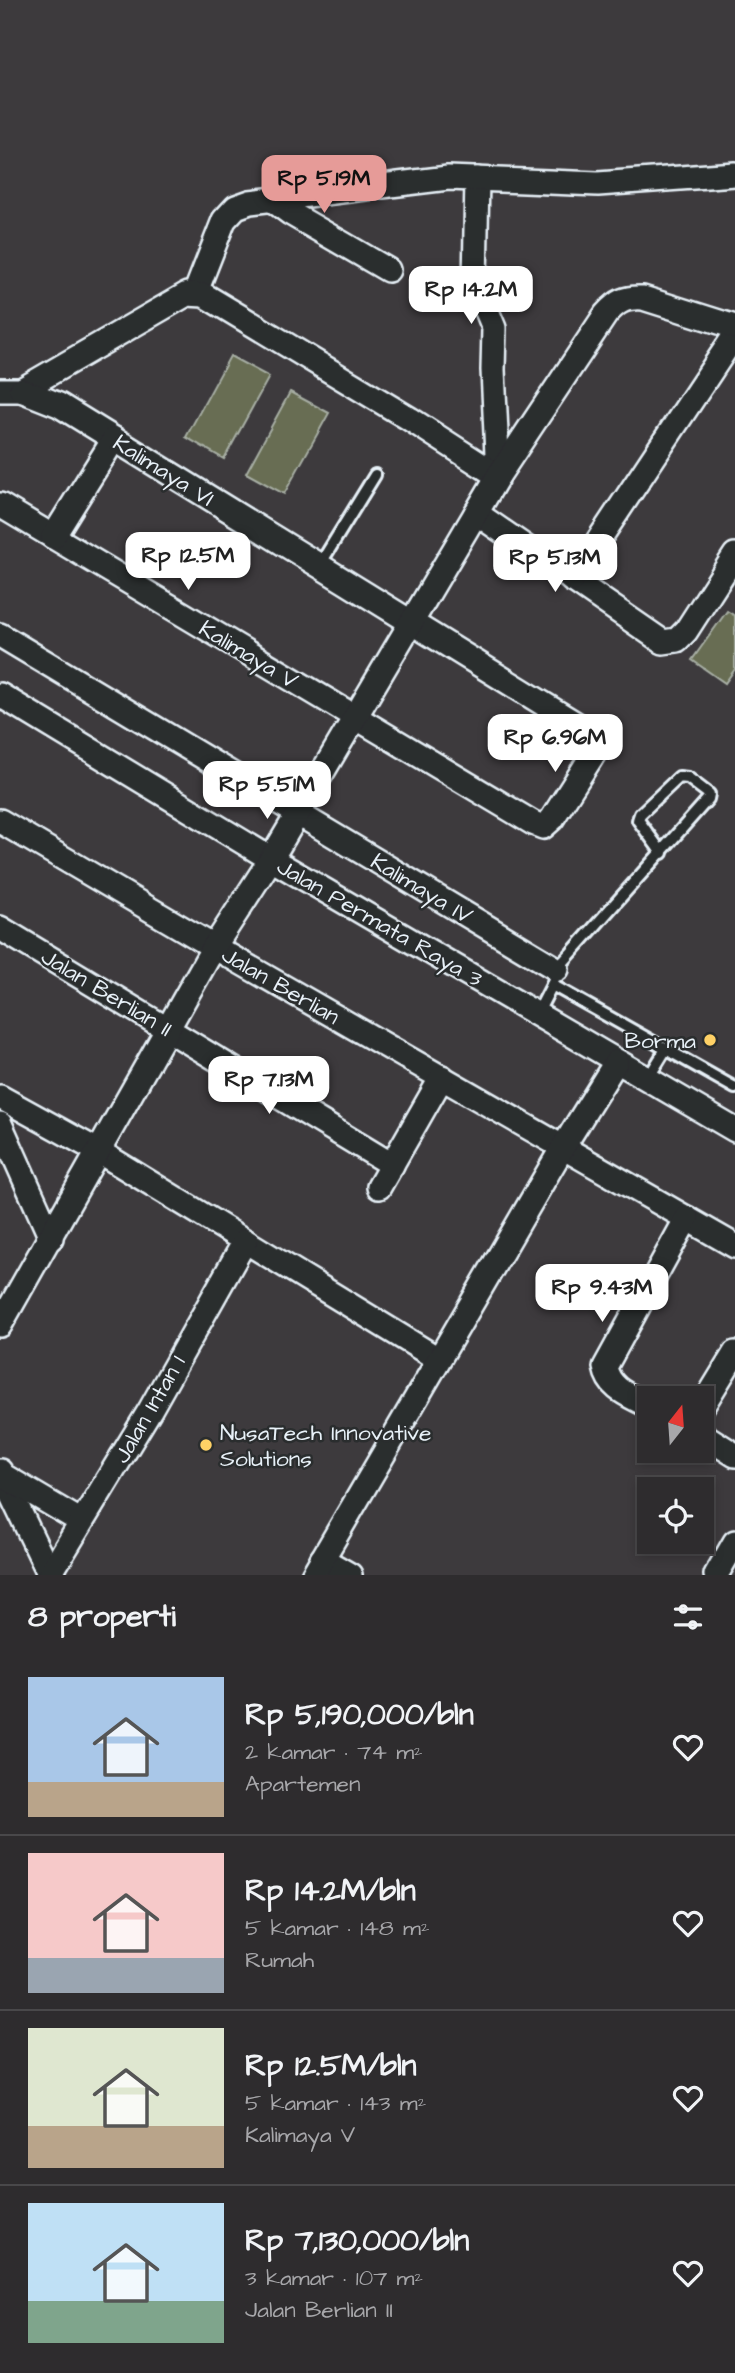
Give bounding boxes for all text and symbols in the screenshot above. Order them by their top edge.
pin: Rp 5.19M [252,156,396,215]
text: Rp 5.19M [278,162,371,194]
pin: Rp 14.2M [399,266,543,326]
text: Rp 14.2M [425,273,517,305]
street label: Kalimaya VI [106,427,220,515]
pin: Rp 12.5M [116,532,260,592]
pin: Rp 5.13M [483,534,627,594]
text: Rp 12.5M [141,539,235,571]
text: Rp 5.13M [509,541,601,573]
street label: Kalimaya V [192,613,304,698]
pin: Rp 6.96M [483,714,627,774]
text: Rp 6.96M [504,721,606,753]
pin: Rp 5.51M [195,762,339,821]
text: Rp 5.51M [219,768,315,800]
street label: Kalimaya IV [364,846,479,933]
street label: Jalan Permata Raya 3 [270,851,489,996]
street label: Jalan Berlian [215,939,346,1033]
street label: Jalan Berlian II [35,941,178,1045]
place label: Borma [624,1025,696,1057]
marker: Borma [702,1032,718,1048]
pin: Rp 7.13M [197,1056,341,1116]
text: Rp 7.13M [224,1063,314,1095]
pin: Rp 9.43M [530,1264,674,1324]
text: Rp 9.43M [551,1271,653,1303]
street label: Jalan Intan 1 [106,1350,194,1469]
north arrow [637,1386,714,1463]
map controls [637,1386,714,1554]
place label: NusaTech Innovative Solutions [220,1417,431,1475]
marker: NusaTech Innovative Solutions [198,1437,214,1453]
button: locate [637,1477,714,1554]
text: 8 properti [28,1596,176,1638]
icon: filters [669,1598,707,1636]
text: Rp 5,190,000/bln [245,1694,474,1736]
icon: home [84,1705,168,1789]
icon: heart [669,1728,707,1766]
text: 2 kamar · 74 m² [245,1736,423,1768]
text: Apartemen [245,1768,361,1800]
text: Rp 14.2M/bln [245,1870,416,1912]
icon: home [84,1881,168,1965]
icon: heart [669,1904,707,1942]
text: 5 kamar · 148 m² [245,1912,430,1944]
text: Rumah [245,1944,314,1976]
text: Rp 12.5M/bln [245,2045,417,2087]
icon: home [84,2056,168,2140]
icon: heart [669,2079,707,2117]
text: 5 kamar · 143 m² [245,2087,426,2119]
text: Kalimaya V [245,2119,355,2151]
text: Rp 7,130,000/bln [245,2220,469,2262]
icon: home [84,2231,168,2315]
icon: heart [669,2254,707,2292]
text: 3 kamar · 107 m² [245,2262,423,2294]
text: Jalan Berlian II [245,2294,393,2326]

